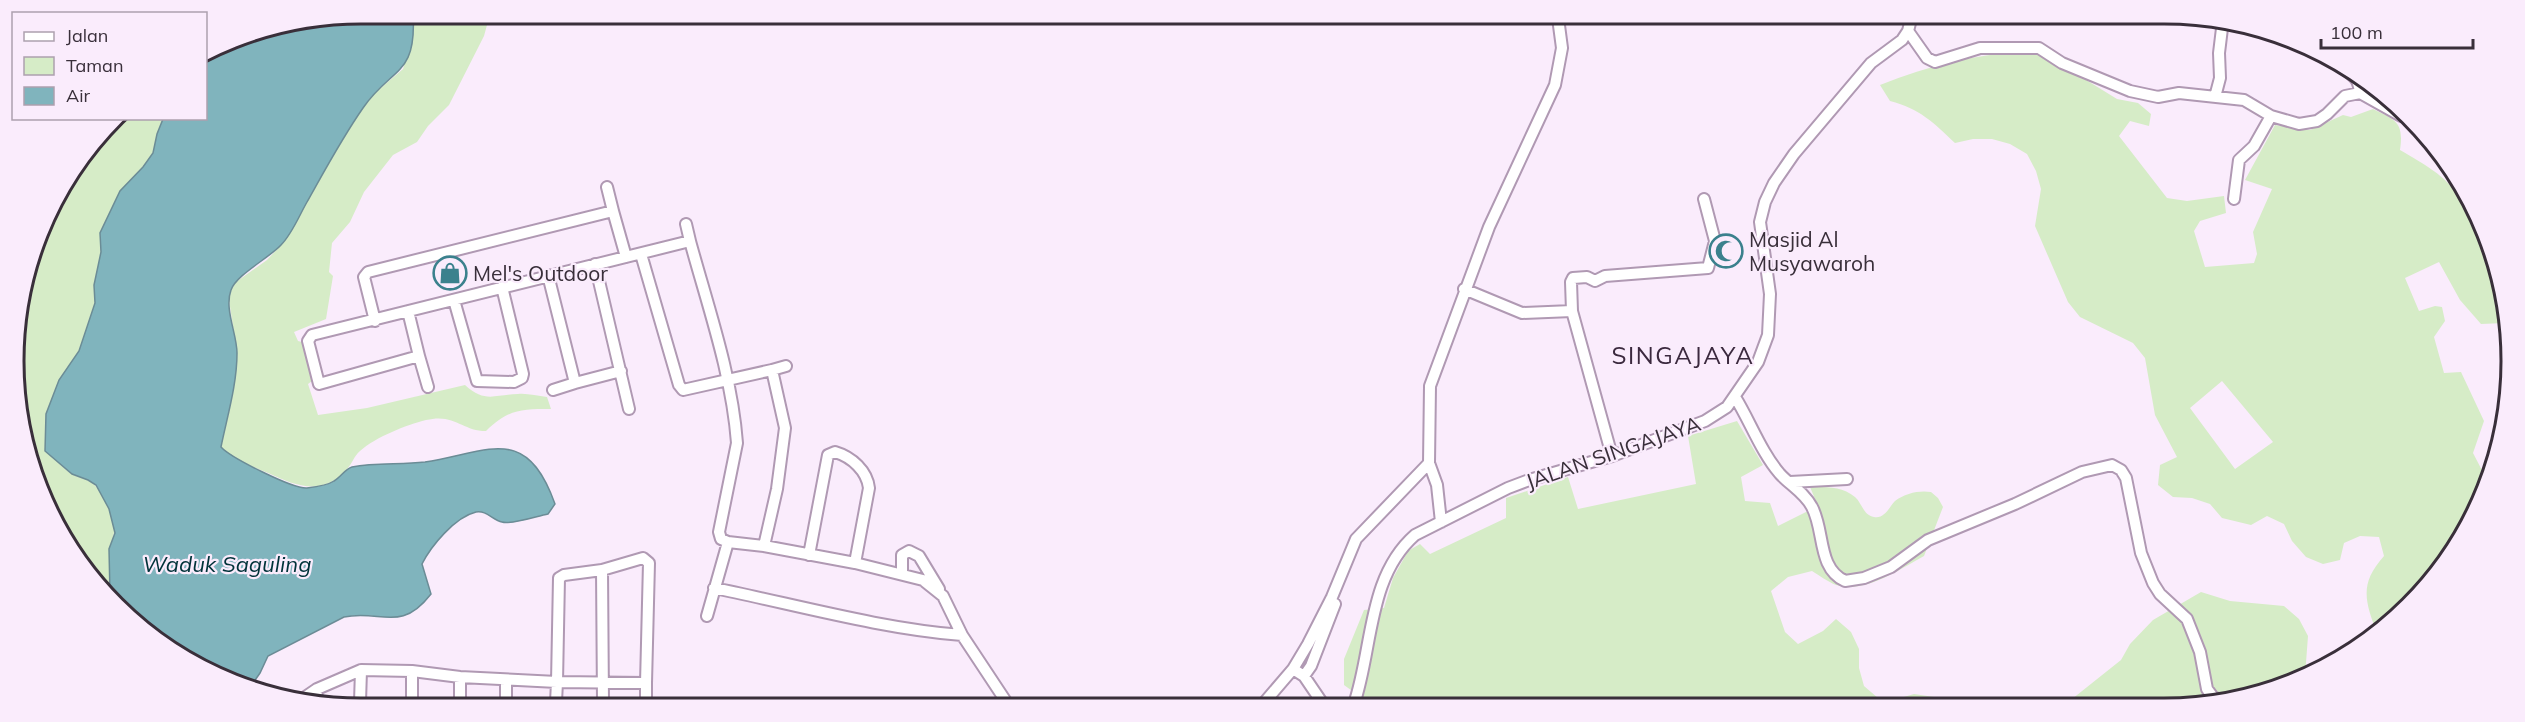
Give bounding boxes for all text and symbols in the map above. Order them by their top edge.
legend [12,12,207,120]
scale bar [2321,12,2472,50]
text: 100 m [2330,21,2383,44]
text: Jalan [66,24,108,47]
text: Taman [66,54,123,77]
text: Air [66,84,91,107]
place label: Masjid Al Musyawaroh [1749,226,1875,276]
mosque icon: Masjid Al Musyawaroh [1708,233,1744,269]
shop icon: Mel's Outdoor [432,255,468,291]
place label: Mel's Outdoor [473,260,608,286]
district label: SINGAJAYA [1612,340,1754,370]
street label: JALAN SINGAJAYA [1522,410,1704,494]
water label: Waduk Saguling [143,550,311,578]

